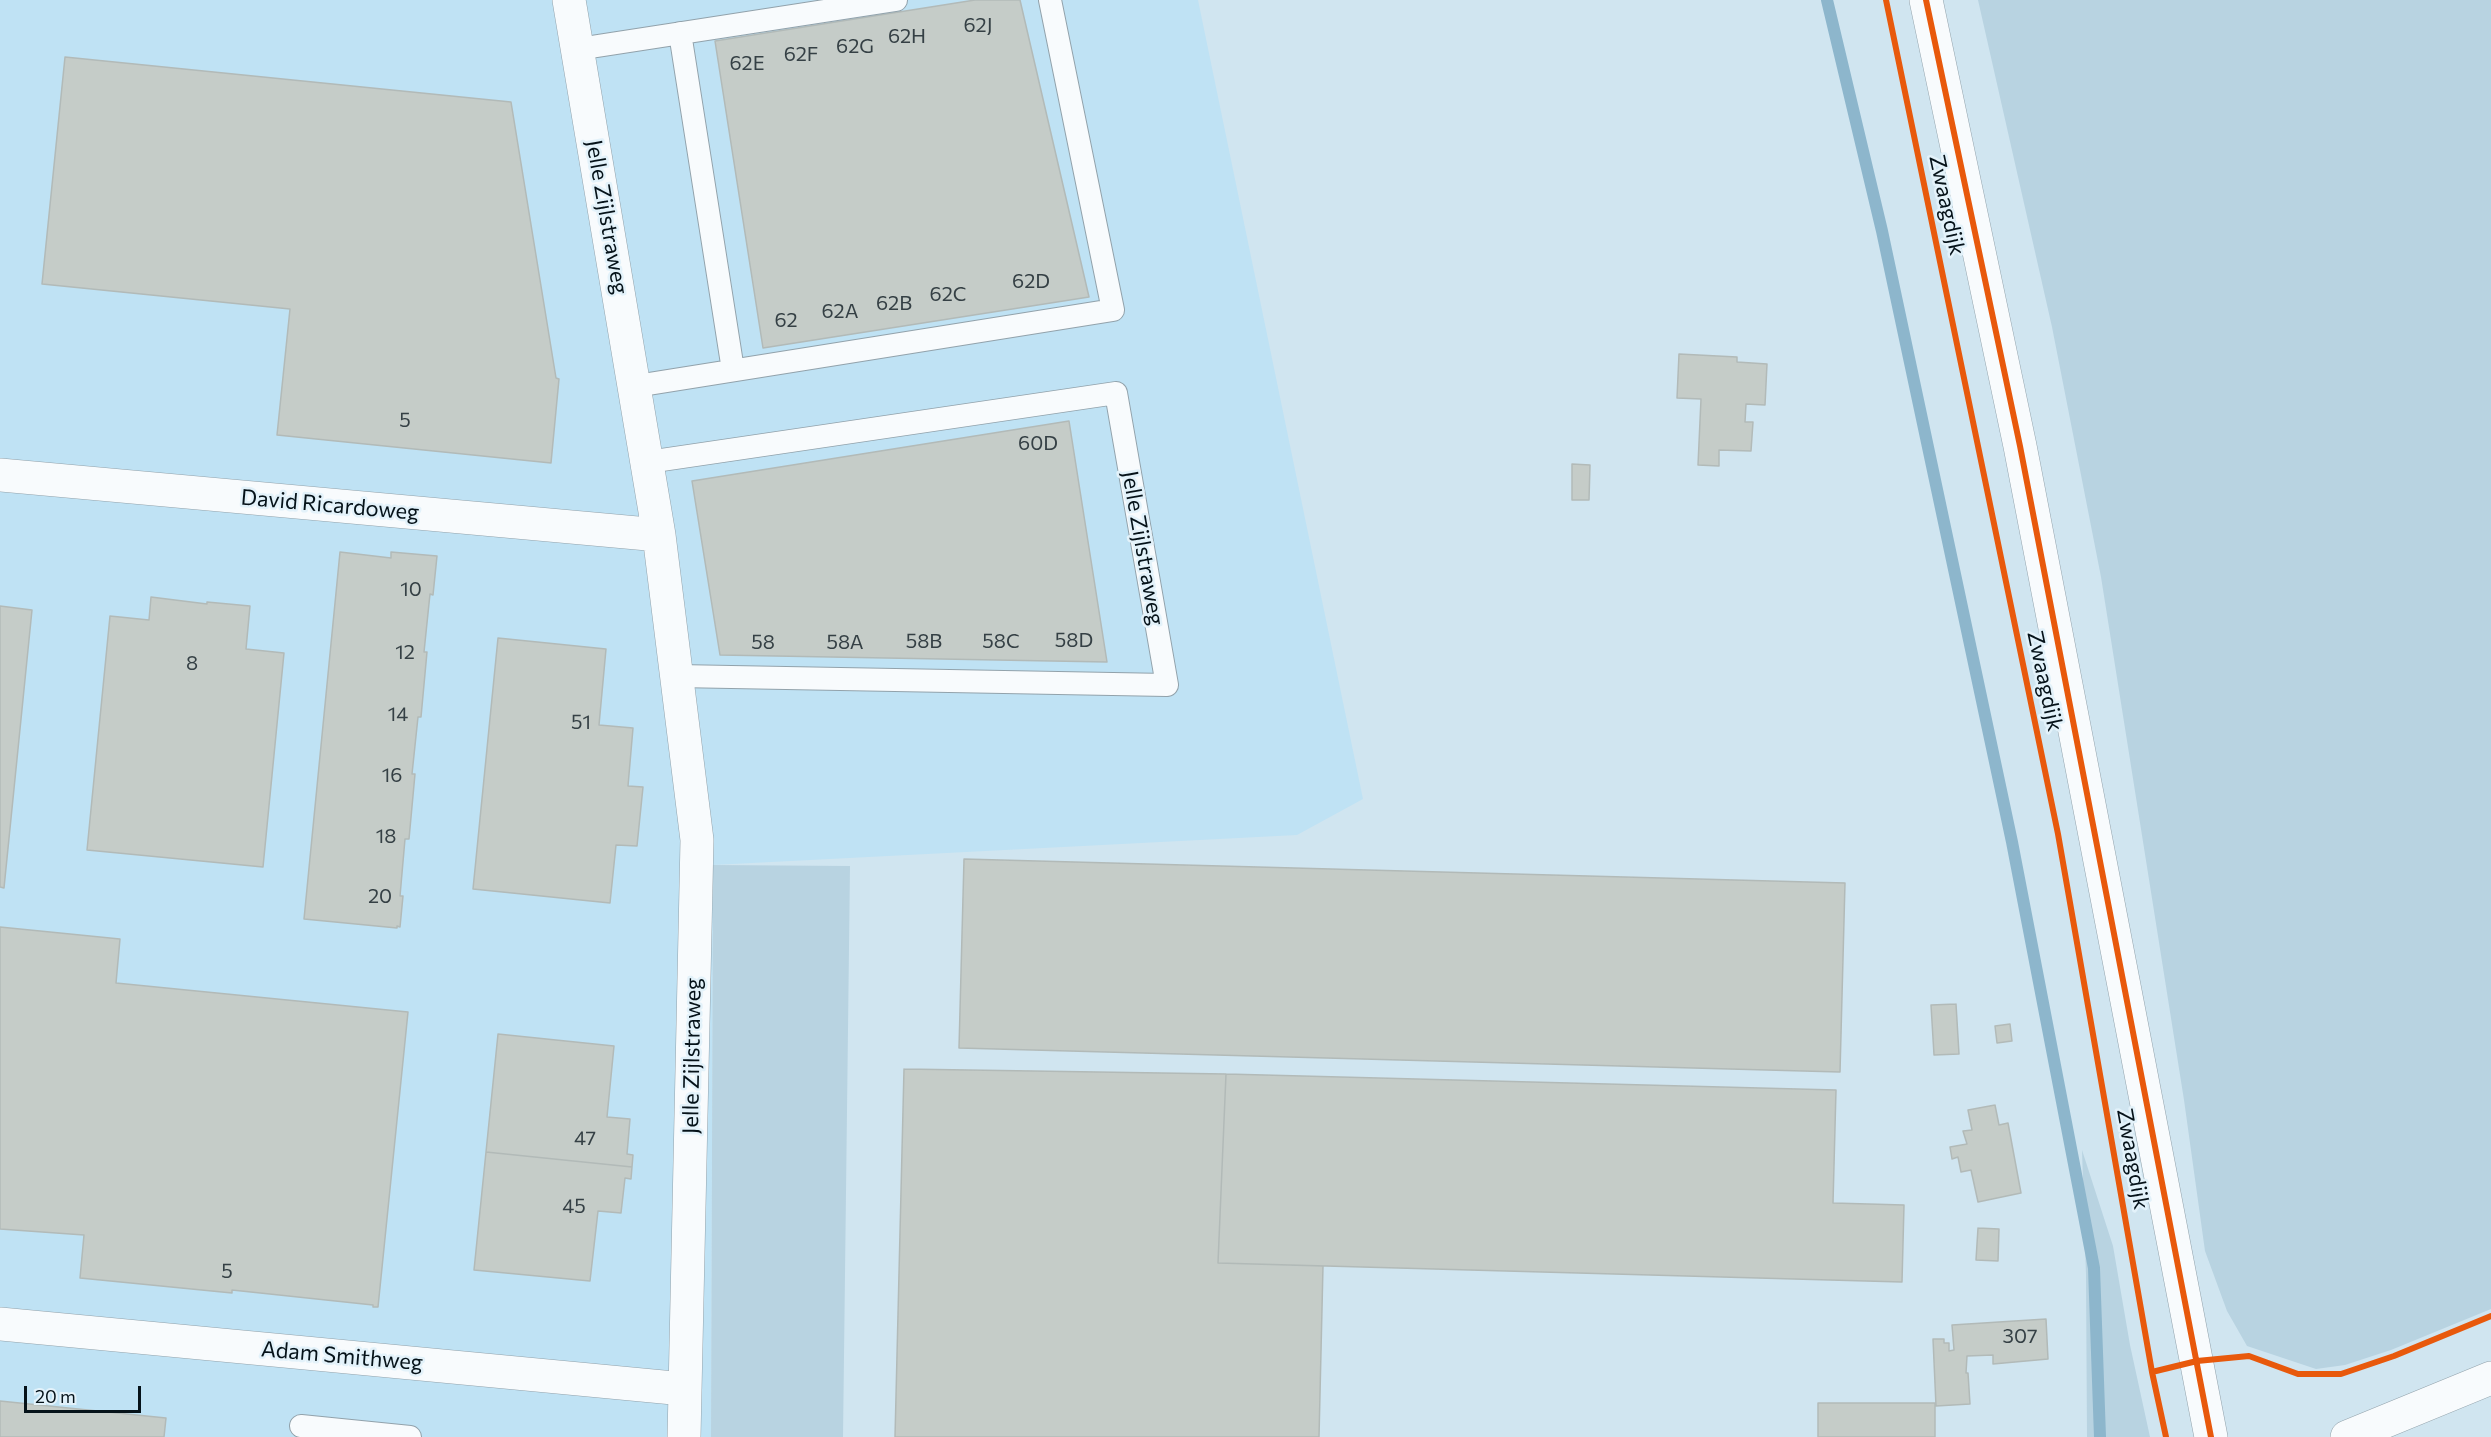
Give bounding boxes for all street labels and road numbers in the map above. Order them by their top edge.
street label: Jelle Zijlstraweg [580,138,634,296]
street label: Zwaagdijk [1923,152,1971,258]
street label: Jelle Zijlstraweg [1116,469,1170,627]
street label: David Ricardoweg [240,484,420,526]
street label: Zwaagdijk [2021,628,2069,734]
street label: Jelle Zijlstraweg [677,978,707,1134]
street label: Zwaagdijk [2111,1107,2155,1211]
street label: Adam Smithweg [260,1336,424,1376]

